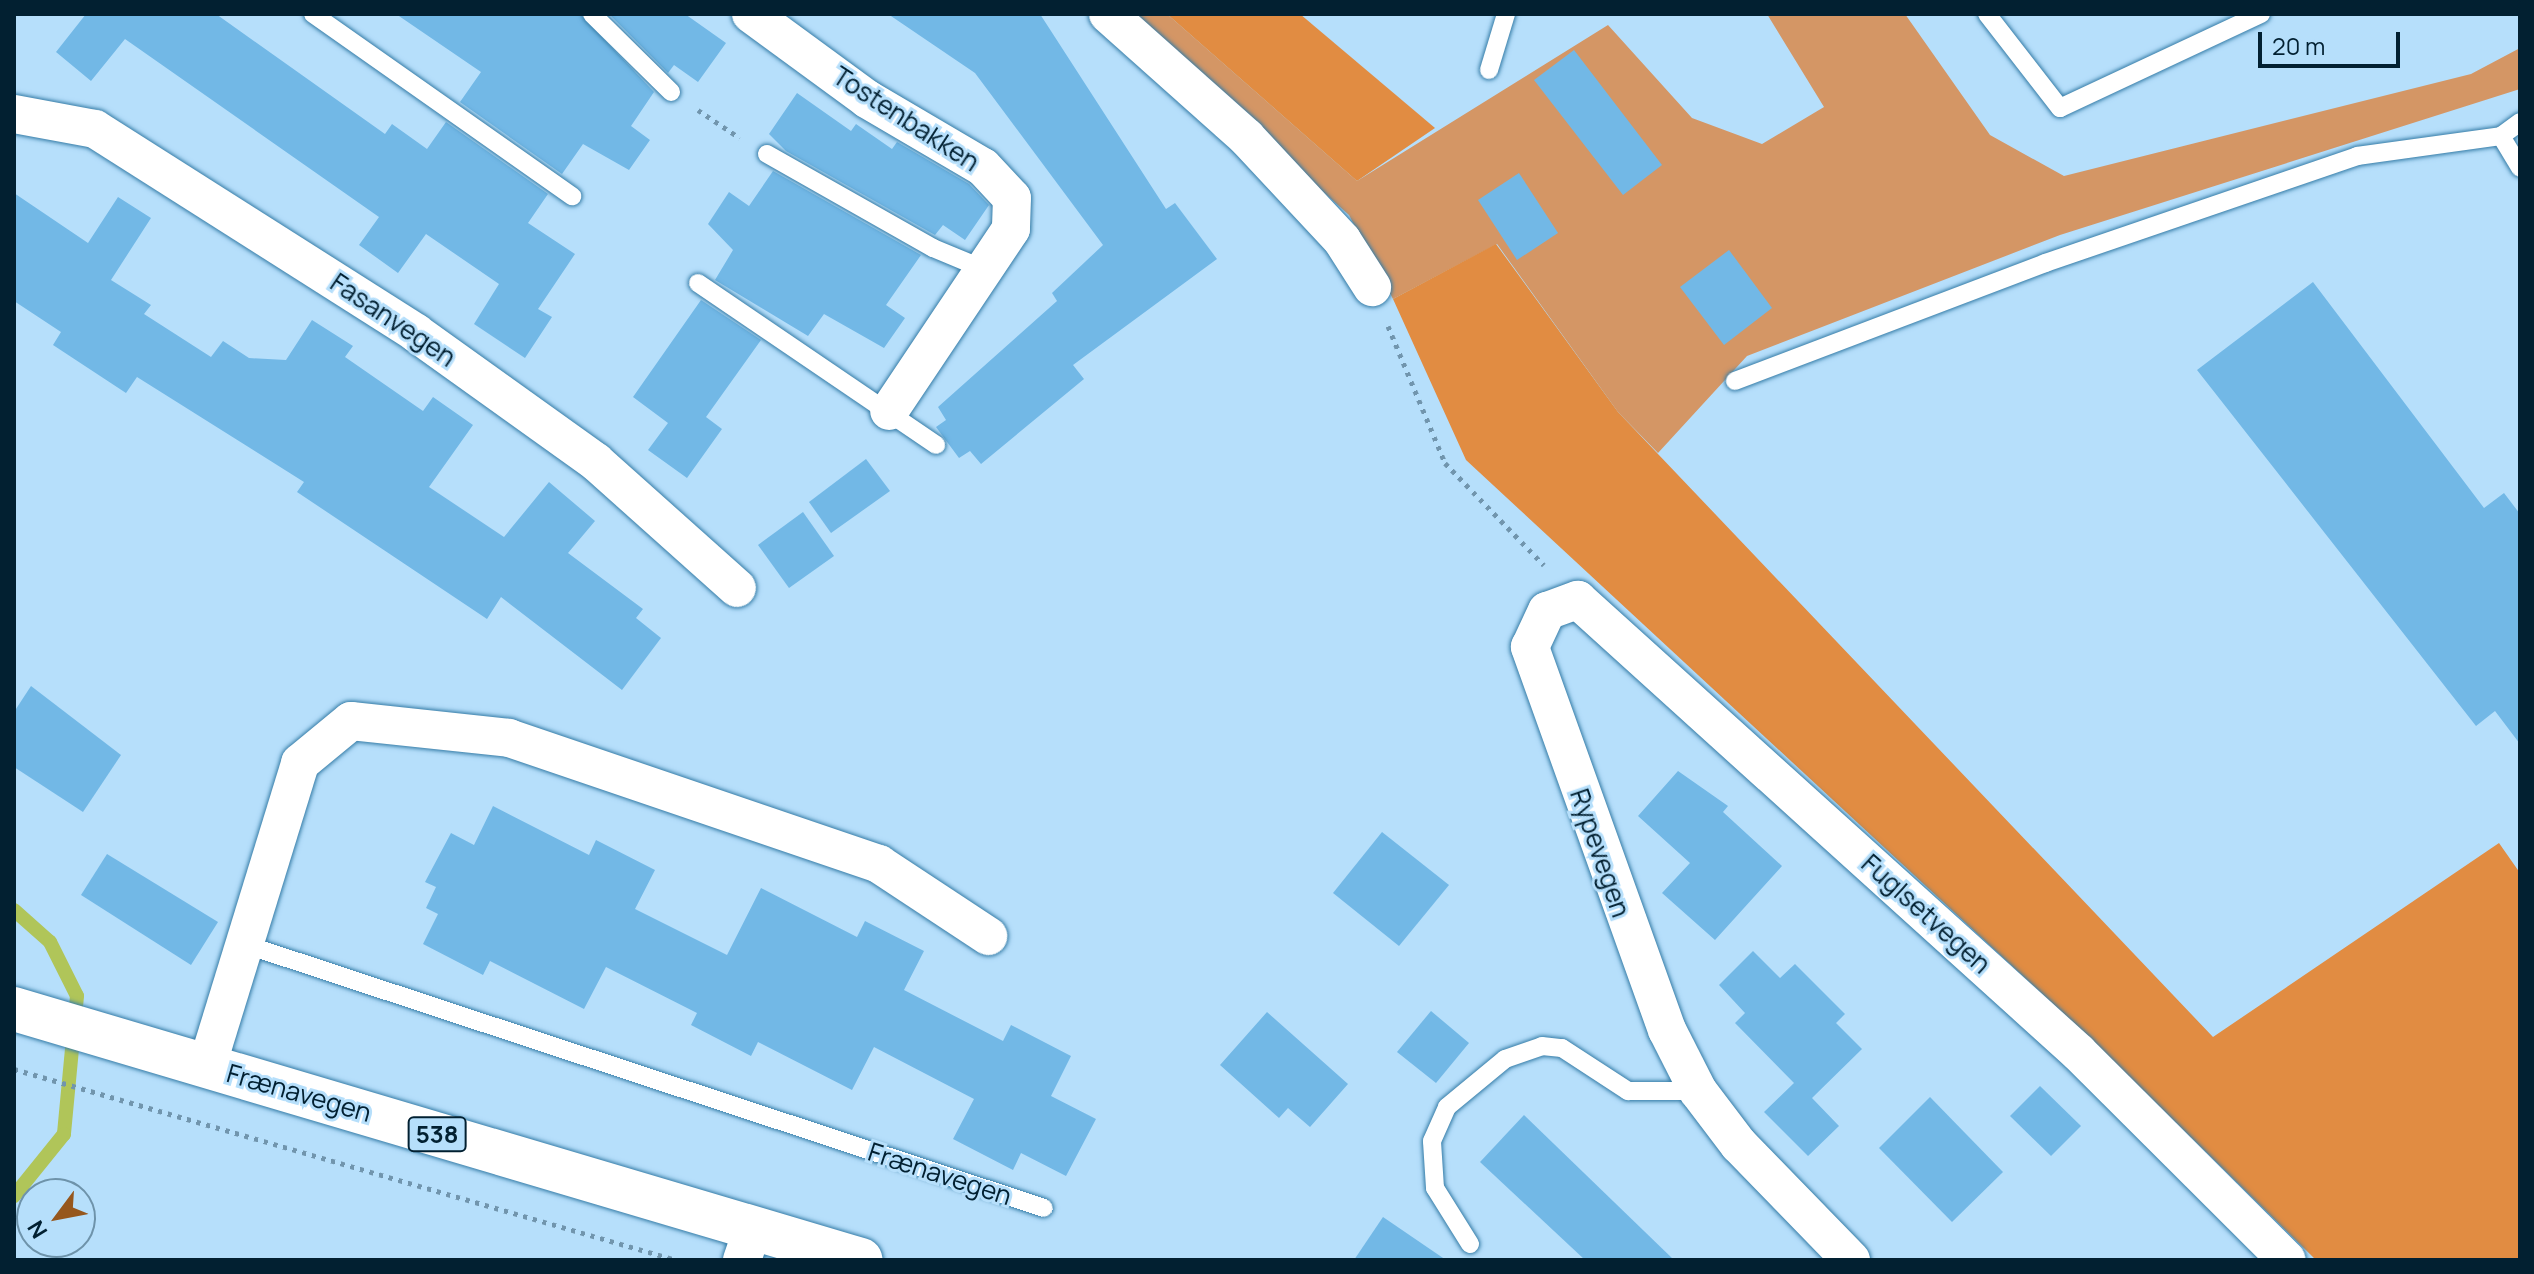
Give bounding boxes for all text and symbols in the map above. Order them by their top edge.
scale bar [2262,16,2404,66]
text: 20 m [2272,29,2325,62]
street label: Tostenbakken [827,60,985,178]
street label: Fasanvegen [325,267,461,373]
street label: Rypevegen [1563,785,1637,921]
street label: Fuglsetvegen [1855,848,1997,980]
street label: Frænavegen [223,1057,375,1129]
road number: 538 [407,1114,467,1154]
street label: Frænavegen [864,1136,1016,1212]
north arrow [16,1178,96,1258]
text: N [20,1215,54,1244]

